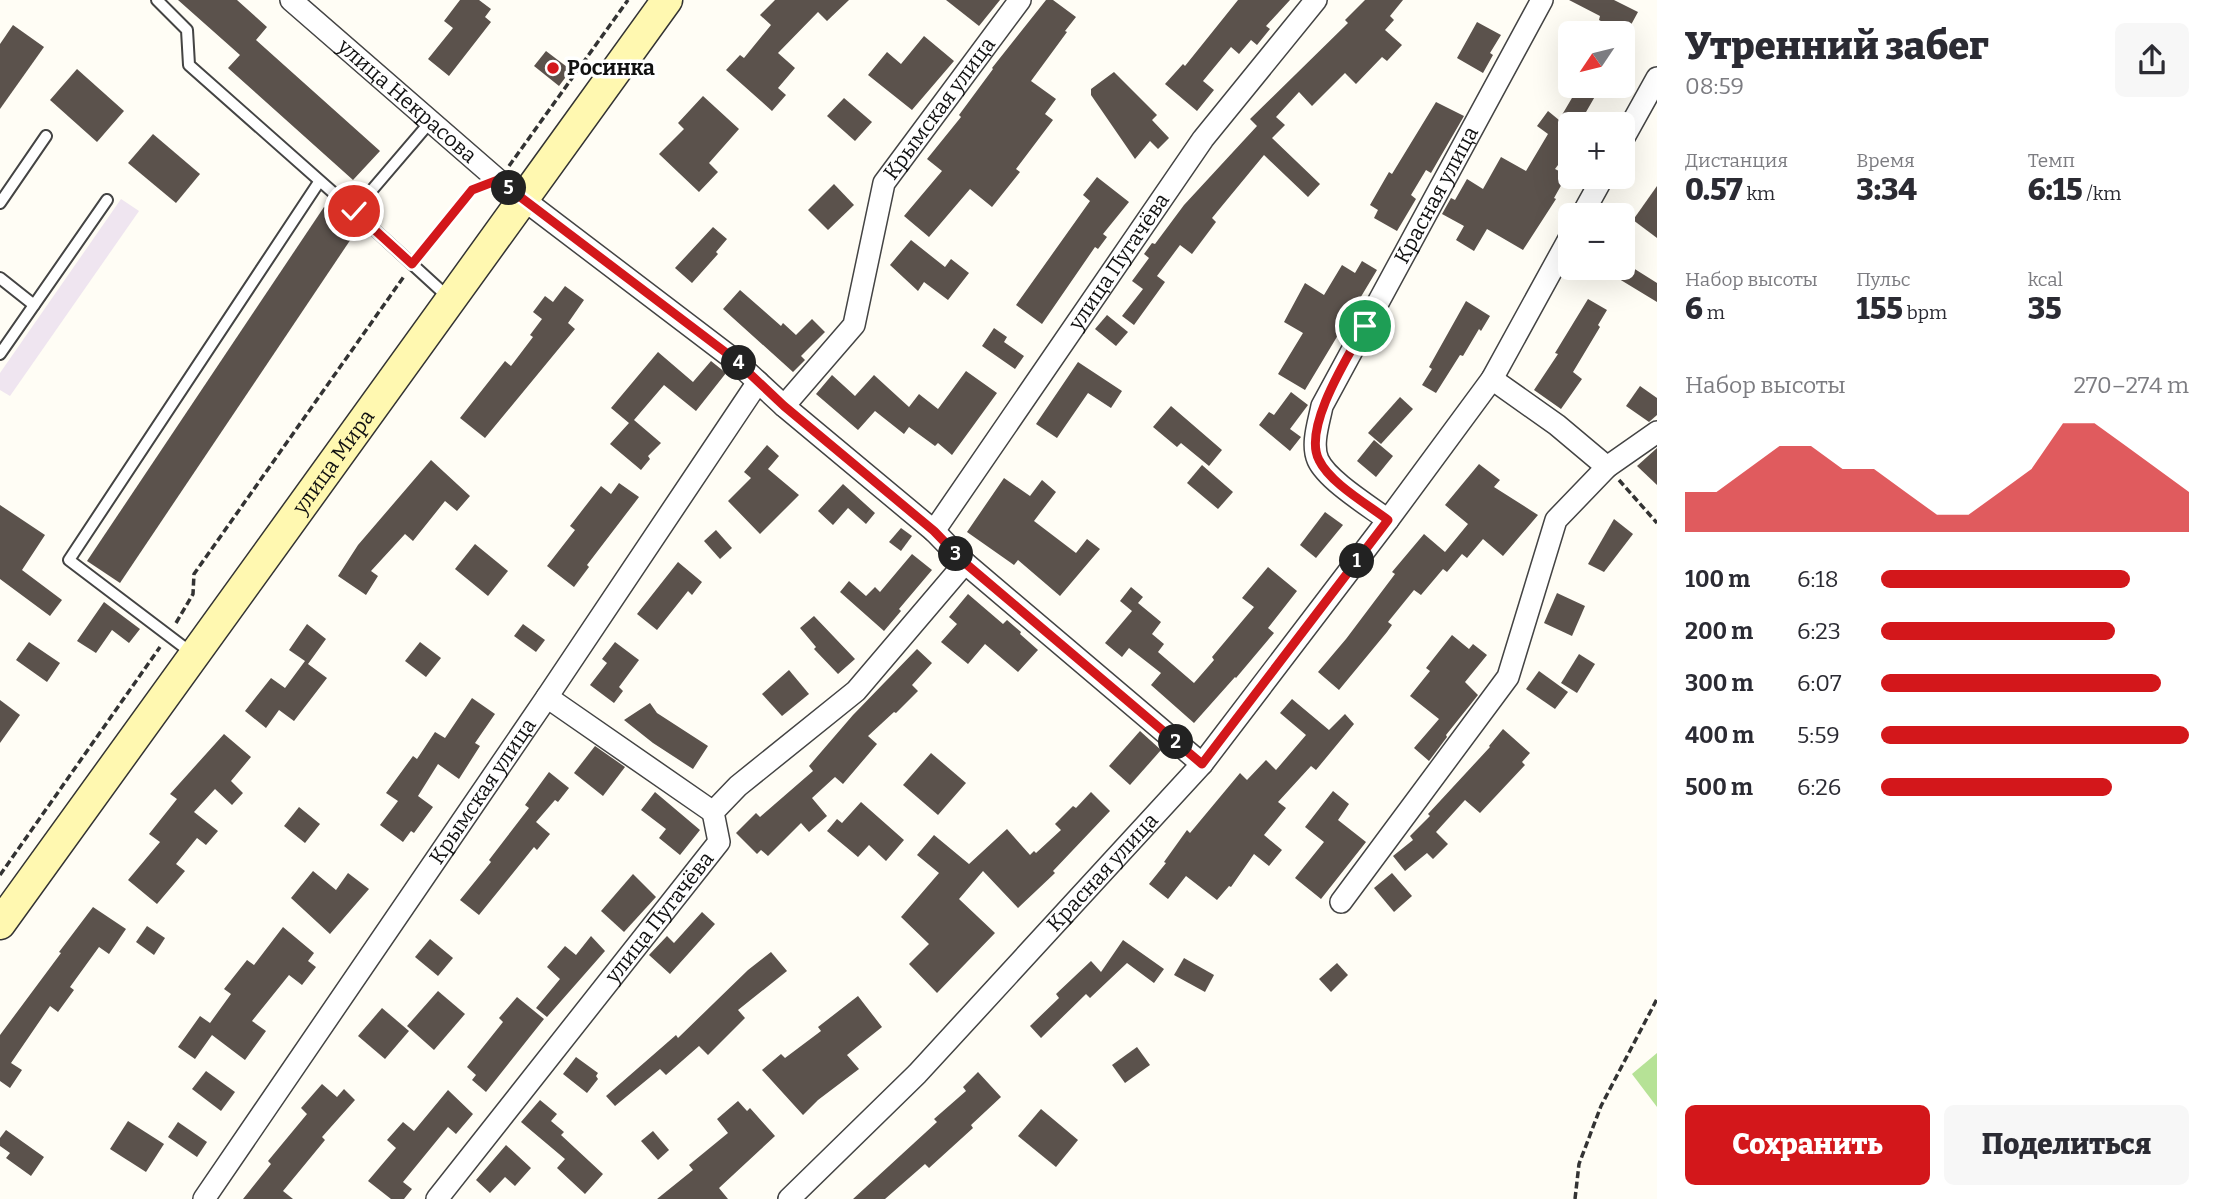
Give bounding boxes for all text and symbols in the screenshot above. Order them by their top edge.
north arrow [1558,21,1634,98]
map controls [1558,21,1635,280]
text: Утренний забег [1685,23,1989,69]
button: share [2115,23,2189,97]
street label: Крымская улица [878,32,1001,185]
street label: улица Некрасова [332,33,482,169]
place label: Росинка [567,55,655,81]
marker: Росинка [545,60,561,76]
text: 08:59 [1685,72,1744,100]
button: + [1558,112,1635,189]
street label: Красная улица [1389,121,1484,268]
text: Дистанция [1685,149,1788,172]
text: Время [1856,149,1915,172]
text: Темп [2028,149,2075,172]
pin: 5 [491,170,526,206]
text: 0.57 [1685,172,1743,208]
text: 3:34 [1856,172,1917,208]
text: 6:15 [2028,172,2083,208]
text: 5 [503,176,514,199]
pin [324,181,384,241]
text: km [1743,182,1775,205]
text: /km [2083,182,2121,205]
street label: улица Пугачёва [1062,188,1175,336]
icon: check [335,192,373,230]
button: − [1558,203,1635,280]
text: Набор высоты [1685,268,1818,291]
text: Пульс [1856,268,1910,291]
text: kcal [2028,268,2063,291]
text: 6 [1685,291,1703,327]
text: 155 [1856,291,1903,327]
text: 35 [2028,291,2062,327]
pin [1335,296,1395,356]
text: m [1703,301,1725,324]
text: bpm [1903,301,1947,324]
icon: arrive [1346,307,1384,345]
pin: 4 [722,346,756,380]
text: 4 [733,351,744,374]
text: Набор высоты [1685,371,1846,399]
text: 270–274 m [2073,371,2189,399]
street label: улица Мира [287,404,380,520]
pin: 3 [939,536,974,572]
text: 3 [950,542,961,565]
pin: 1 [1340,544,1374,578]
text: 1 [1352,549,1361,572]
text: 100 m [1685,565,1750,593]
text: 6:18 [1797,565,1839,593]
text: 200 m [1685,617,1753,645]
text: 6:23 [1797,617,1841,645]
text: 300 m [1685,669,1754,697]
text: 6:07 [1797,669,1842,697]
street label: Крымская улица [424,713,542,869]
text: 400 m [1685,721,1754,749]
text: 5:59 [1797,721,1840,749]
pin: 2 [1158,724,1194,760]
text: 2 [1170,730,1181,753]
text: 500 m [1685,773,1753,801]
text: 6:26 [1797,773,1841,801]
street label: Красная улица [1041,807,1164,937]
street label: улица Пугачёва [599,846,720,989]
button: Сохранить [1685,1105,1930,1185]
button: Поделиться [1944,1105,2189,1185]

